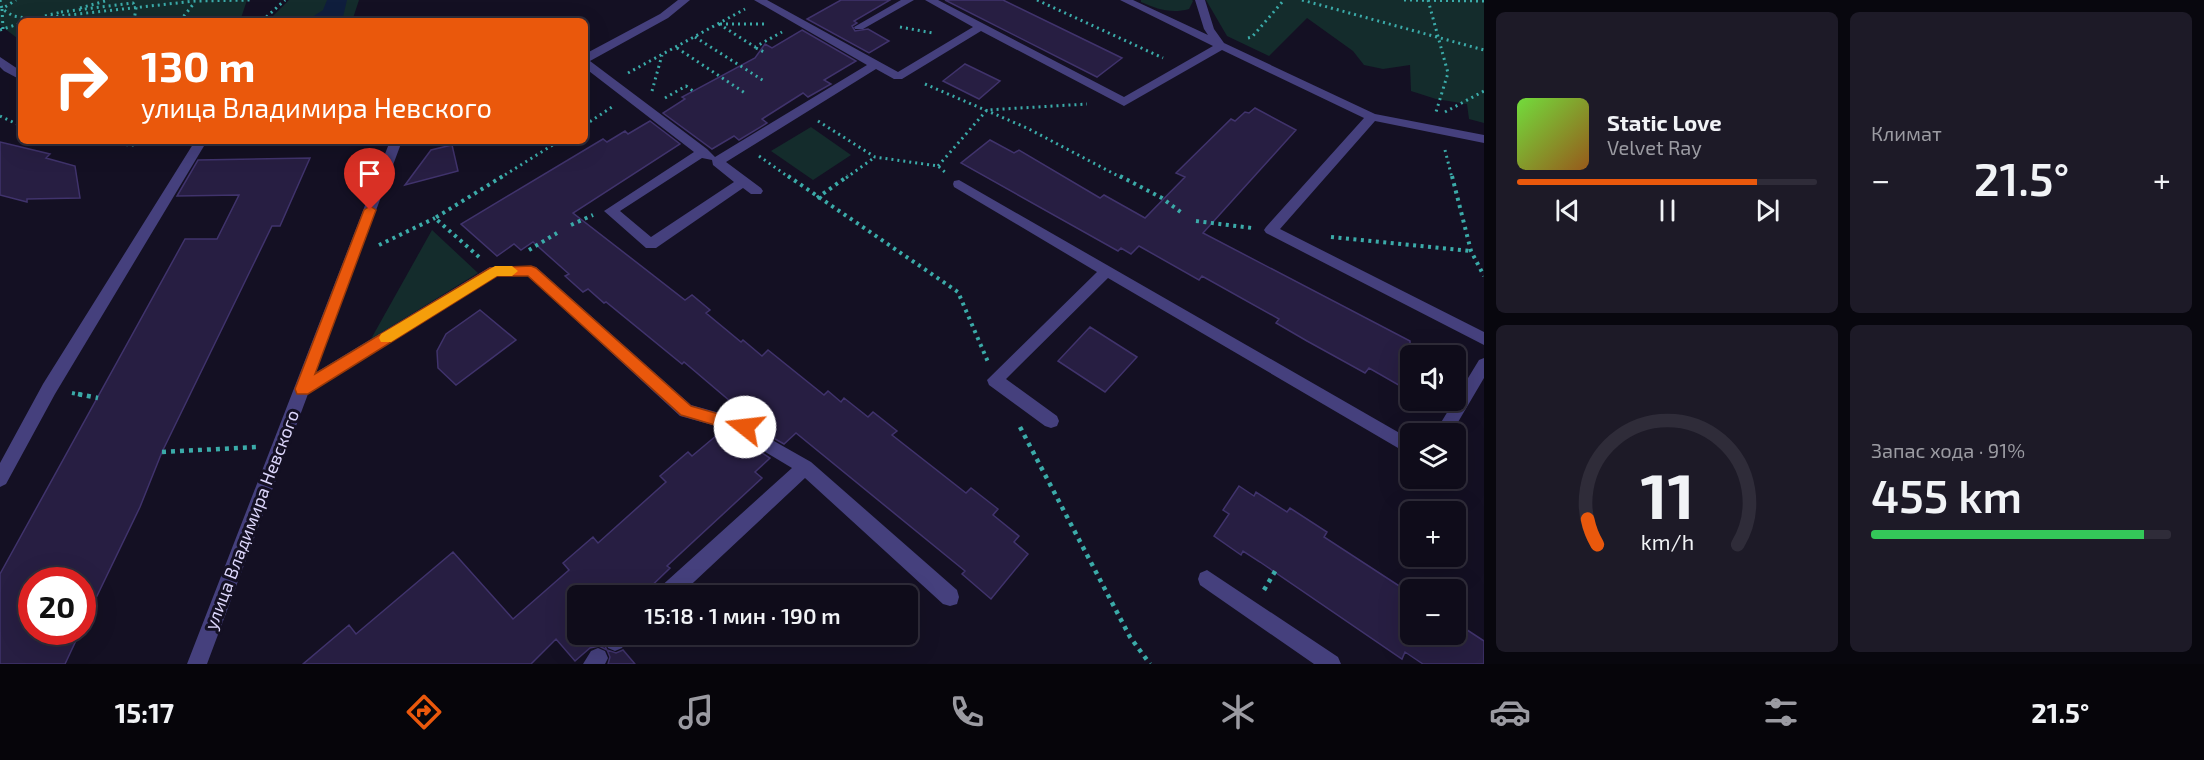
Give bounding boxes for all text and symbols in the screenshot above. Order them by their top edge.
text: 130 m [141,40,256,90]
icon: right [42,42,120,120]
text: улица Владимира Невского [141,91,492,123]
text: Static Love [1607,109,1722,135]
text: Климат [1871,121,1942,145]
text: Velvet Ray [1607,135,1702,159]
pin [344,148,395,210]
text: 21.5° [1974,151,2069,205]
icon: arrive [353,157,386,190]
text: − [1871,159,1890,199]
text: + [2153,159,2171,199]
icon: previous [1551,194,1584,227]
icon: pause [1651,194,1684,227]
icon: next [1751,194,1784,227]
map controls [1400,345,1466,645]
button: sound [1400,345,1466,411]
position arrow [713,395,777,459]
street label: улица Владимира Невского [199,406,303,633]
button: layers [1400,423,1466,489]
text: Запас хода · 91% [1871,438,2025,462]
text: 11 [1640,457,1694,532]
text: 455 km [1871,468,2022,522]
button: + [1400,501,1466,567]
text: km/h [1640,530,1694,555]
speed limit sign: 20 [18,567,96,645]
button: − [1400,579,1466,645]
text: 15:18 · 1 мин · 190 m [644,602,841,628]
icon: directions [403,691,445,733]
icon: music [675,691,717,733]
icon: phone [946,691,988,733]
icon: climate [1217,691,1259,733]
icon: car [1489,691,1531,733]
icon: filters [1760,691,1802,733]
text: 15:17 [115,696,174,728]
text: 21.5° [2031,696,2089,728]

